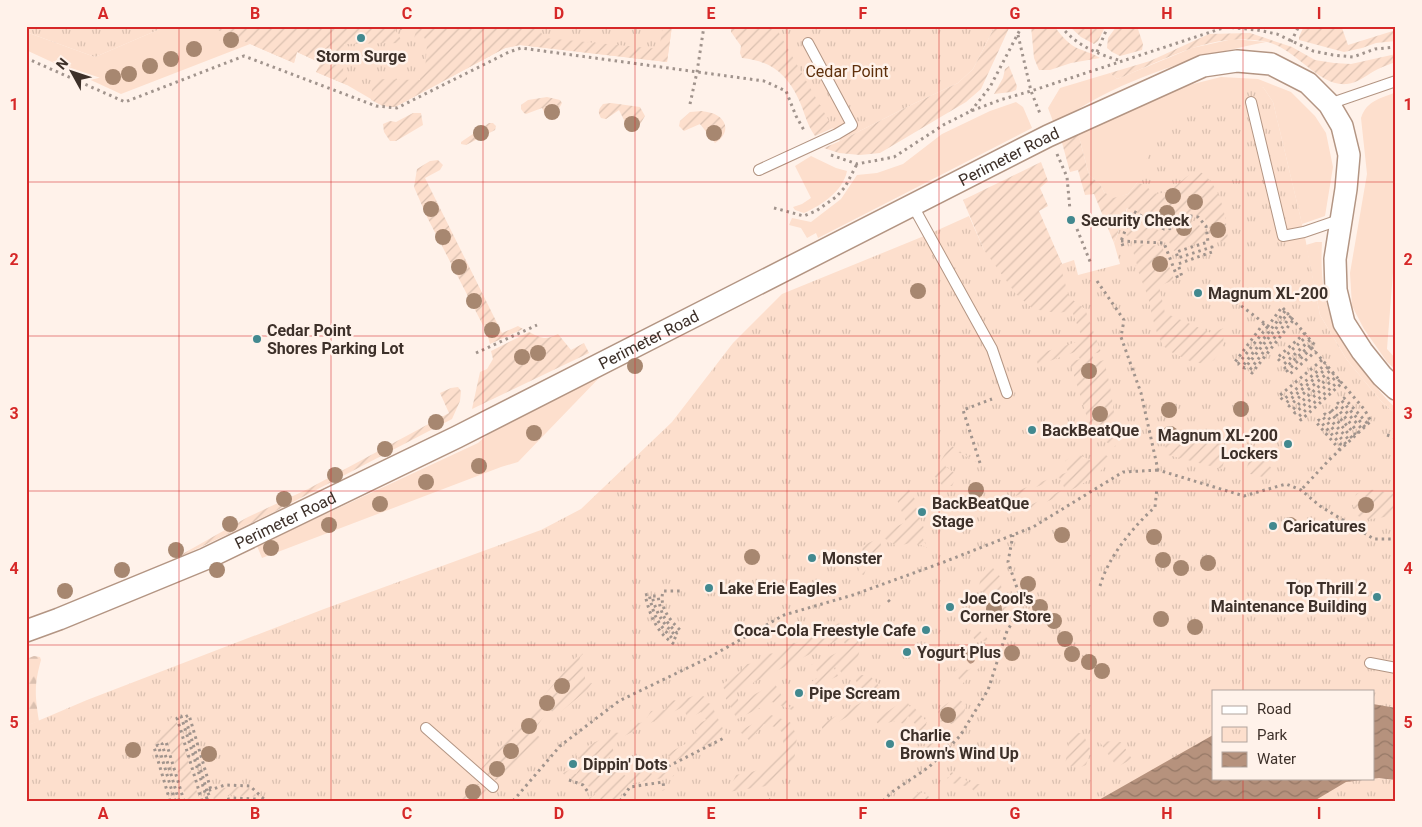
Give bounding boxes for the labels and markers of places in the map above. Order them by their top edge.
marker: Storm Surge [355,32,367,44]
place label: Storm Surge [316,47,406,66]
place label: Security Check [1081,211,1190,230]
marker: Security Check [1065,214,1077,226]
place label: Magnum XL-200 [1208,284,1328,303]
marker: Magnum XL-200 [1192,287,1204,299]
place label: Cedar Point Shores Parking Lot [267,321,405,358]
marker: Cedar Point Shores Parking Lot [251,333,263,345]
place label: BackBeatQue [1042,421,1139,440]
marker: BackBeatQue [1026,424,1038,436]
place label: Magnum XL-200 Lockers [1158,426,1278,463]
marker: Magnum XL-200 Lockers [1282,438,1294,450]
place label: BackBeatQue Stage [932,494,1029,531]
marker: BackBeatQue Stage [916,506,928,518]
place label: Caricatures [1283,517,1366,536]
marker: Caricatures [1267,520,1279,532]
place label: Monster [822,549,882,568]
marker: Monster [806,552,818,564]
place label: Lake Erie Eagles [719,579,837,598]
place label: Top Thrill 2 Maintenance Building [1211,579,1367,616]
marker: Lake Erie Eagles [703,582,715,594]
place label: Joe Cool's Corner Store [960,589,1052,626]
marker: Top Thrill 2 Maintenance Building [1371,591,1383,603]
marker: Joe Cool's Corner Store [944,601,956,613]
place label: Coca-Cola Freestyle Cafe [734,621,916,640]
marker: Coca-Cola Freestyle Cafe [920,624,932,636]
place label: Yogurt Plus [917,643,1001,662]
marker: Yogurt Plus [901,646,913,658]
place label: Pipe Scream [809,684,900,703]
marker: Pipe Scream [793,687,805,699]
place label: Charlie Brown's Wind Up [900,726,1019,763]
marker: Charlie Brown's Wind Up [884,738,896,750]
place label: Dippin' Dots [583,755,668,774]
marker: Dippin' Dots [567,758,579,770]

